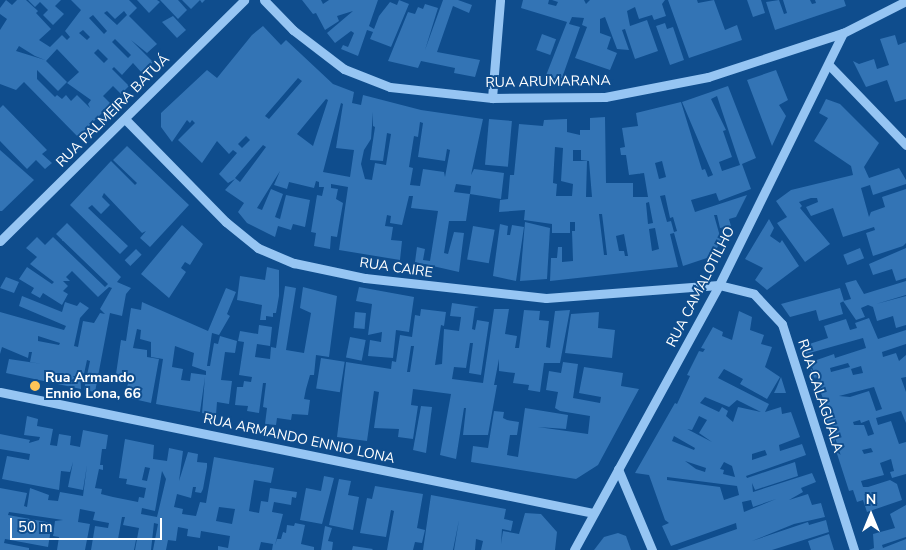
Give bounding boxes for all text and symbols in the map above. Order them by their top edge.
street label: RUA PALMEIRA BATUÁ [53,51,173,171]
street label: RUA ARUMARANA [485,73,611,91]
street label: RUA CAMALOTILHO [663,224,739,350]
street label: RUA CAIRE [358,255,434,281]
street label: RUA CALAGUALA [794,337,846,455]
place label: Rua Armando Ennio Lona, 66 [45,370,141,402]
marker: Rua Armando Ennio Lona, 66 [29,380,41,392]
street label: RUA ARMANDO ENNIO LONA [202,410,396,468]
north arrow [846,490,896,540]
text: N [866,490,876,509]
scale bar [12,508,165,540]
text: 50 m [18,517,53,537]

